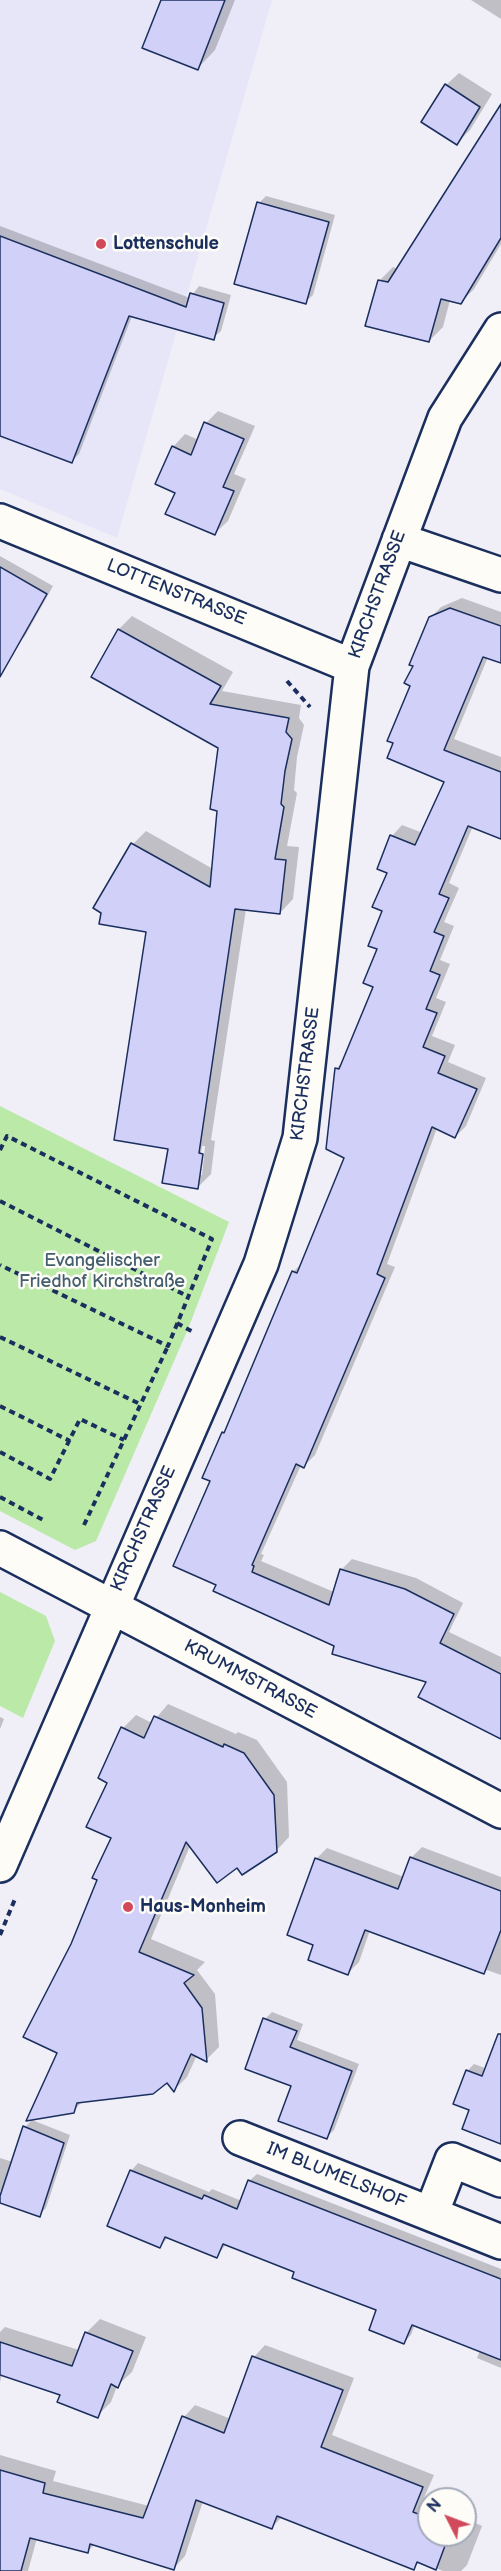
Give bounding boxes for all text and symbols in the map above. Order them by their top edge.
place label: Lottenschule [113,233,219,255]
marker: Lottenschule [94,237,108,251]
street label: KIRCHSTRASSE [345,528,411,662]
street label: LOTTENSTRASSE [103,555,249,631]
street label: KIRCHSTRASSE [287,1006,325,1142]
park label: Evangelischer Friedhof Kirchstraße [19,1250,185,1292]
street label: KIRCHSTRASSE [107,1463,181,1595]
street label: KRUMMSTRASSE [180,1636,320,1724]
place label: Haus-Monheim [140,1896,266,1918]
marker: Haus-Monheim [121,1900,135,1914]
street label: IM BLUMELSHOF [263,2138,409,2214]
north arrow [417,2487,477,2547]
text: N [424,2495,446,2517]

